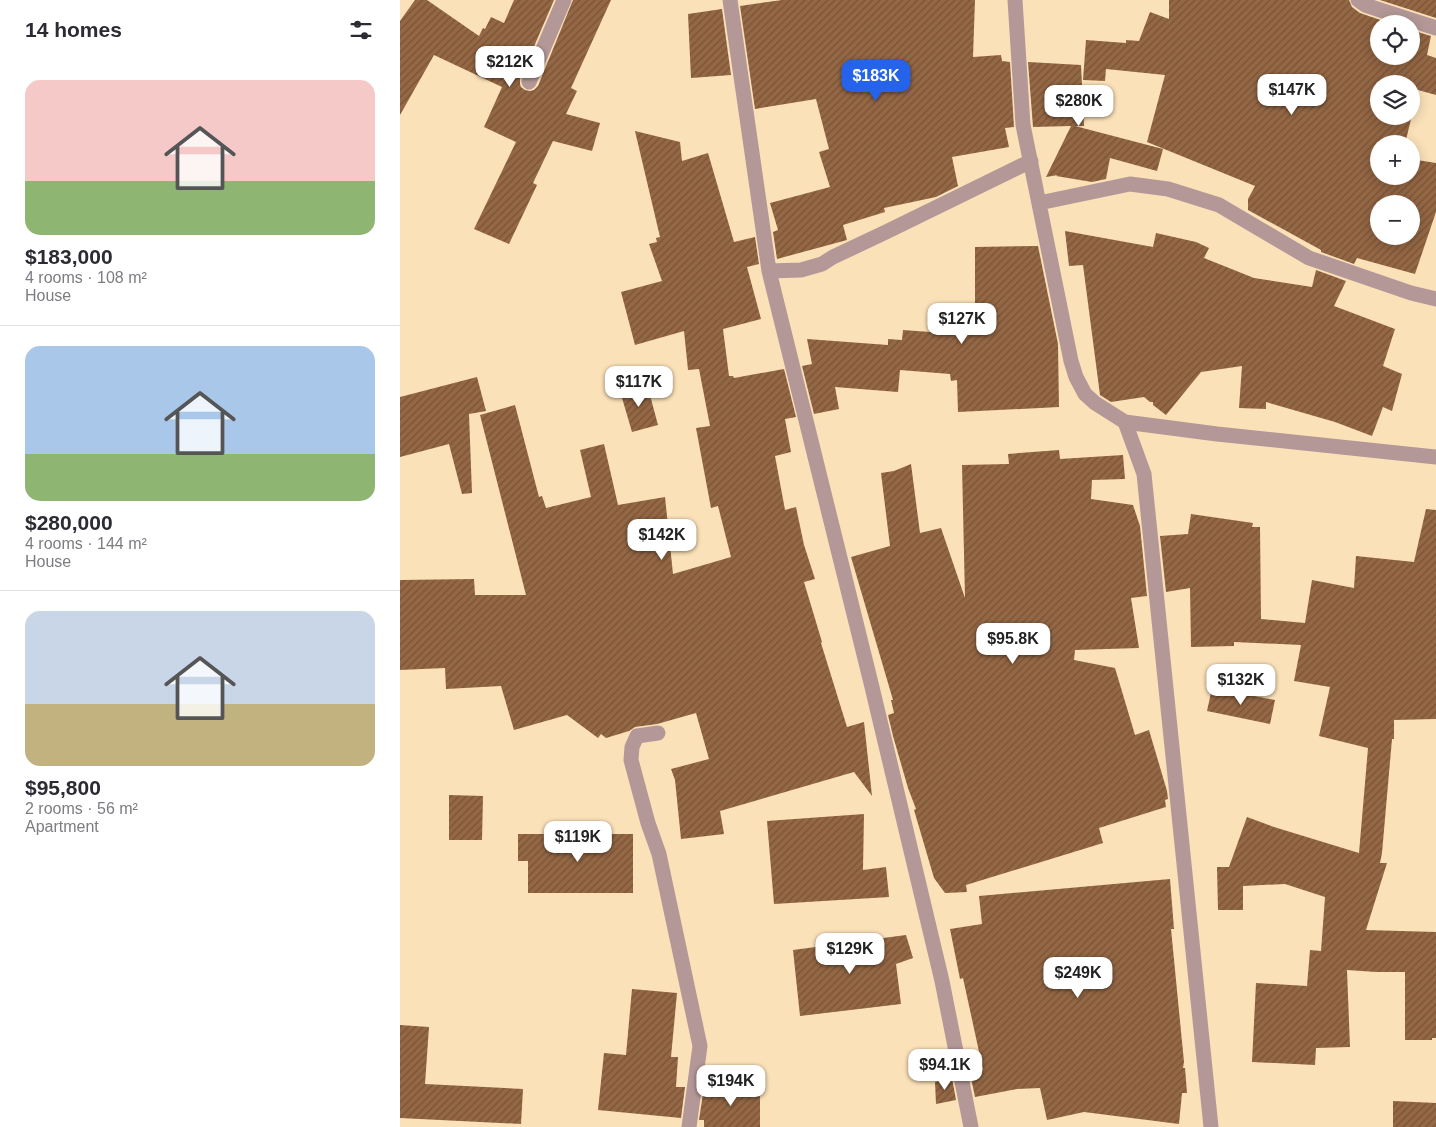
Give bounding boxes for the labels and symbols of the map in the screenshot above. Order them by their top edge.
pin: $212K [475,46,545,88]
pin: $183K [841,59,911,102]
pin: $147K [1257,74,1327,116]
pin: $280K [1044,84,1114,127]
pin: $127K [927,302,997,345]
pin: $117K [604,366,674,408]
pin: $142K [627,518,697,561]
pin: $95.8K [972,622,1054,665]
pin: $132K [1206,664,1276,706]
pin: $119K [543,820,613,863]
pin: $129K [815,932,885,975]
pin: $249K [1043,956,1113,999]
pin: $94.1K [904,1048,986,1091]
pin: $194K [696,1064,766,1107]

